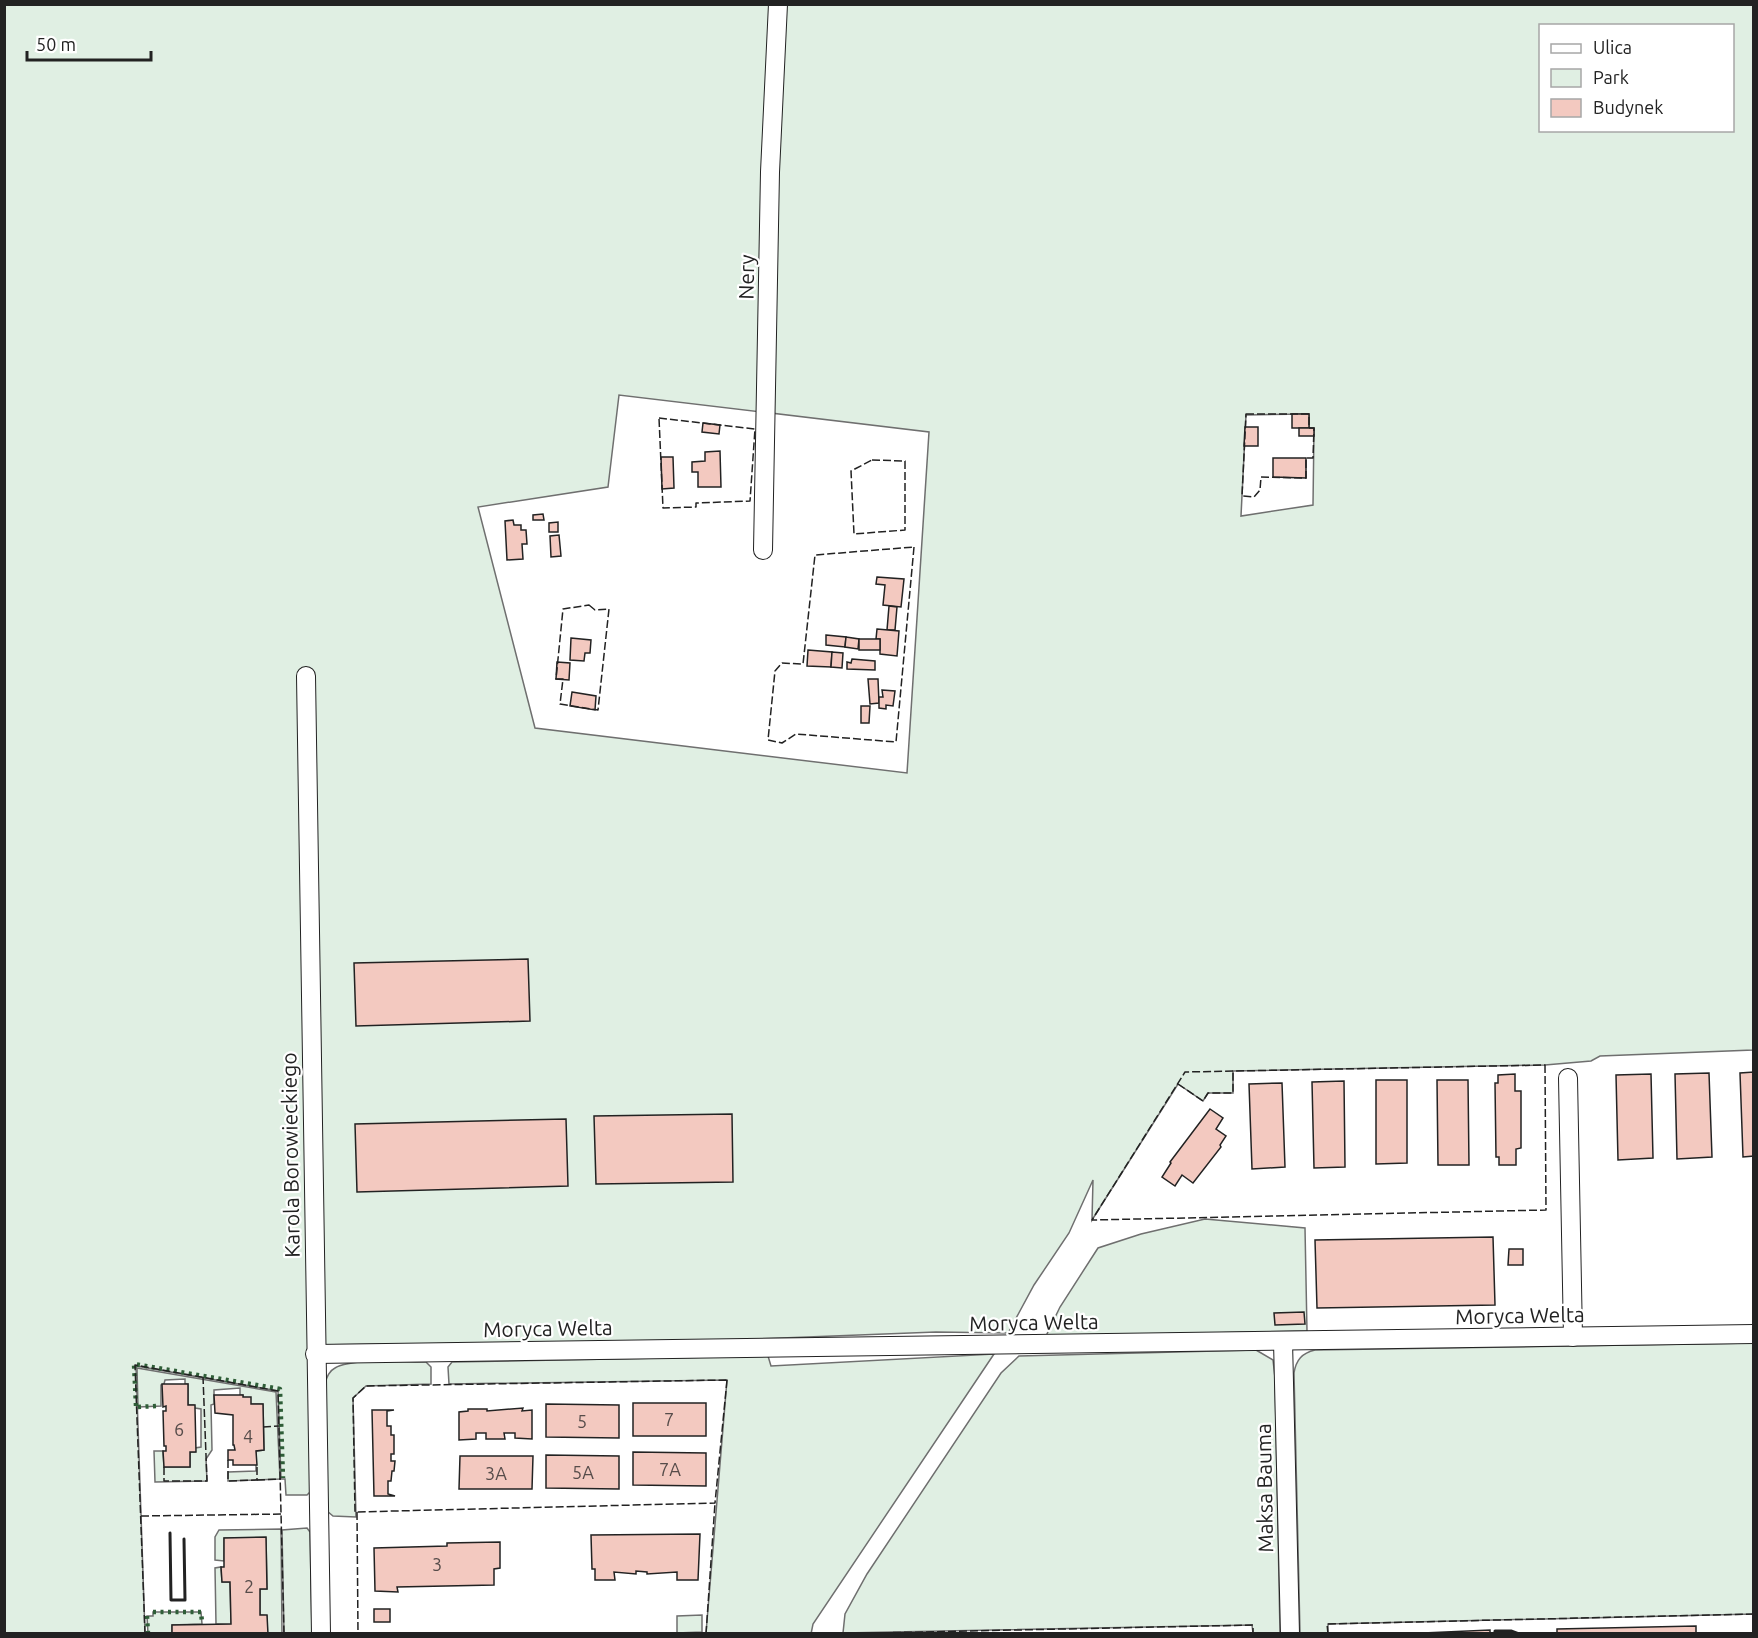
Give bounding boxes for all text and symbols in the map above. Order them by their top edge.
scale bar [27,24,152,62]
legend [1539,24,1734,132]
text: 50 m [36,34,76,54]
text: Ulica [1593,37,1632,57]
text: Park [1593,67,1629,87]
text: Budynek [1593,97,1663,117]
street label: Nery [734,254,758,300]
street label: Karola Borowieckiego [276,1052,304,1258]
street label: Moryca Welta [1455,1302,1585,1328]
street label: Moryca Welta [969,1309,1099,1335]
street label: Moryca Welta [483,1315,613,1341]
house number: 7 [664,1409,674,1429]
house number: 5 [577,1411,587,1431]
house number: 6 [174,1419,184,1439]
street label: Maksa Bauma [1251,1423,1277,1553]
house number: 4 [243,1426,253,1446]
house number: 7A [659,1459,681,1479]
house number: 5A [572,1462,594,1482]
house number: 3A [485,1463,507,1483]
house number: 3 [432,1554,442,1574]
house number: 2 [244,1576,254,1596]

